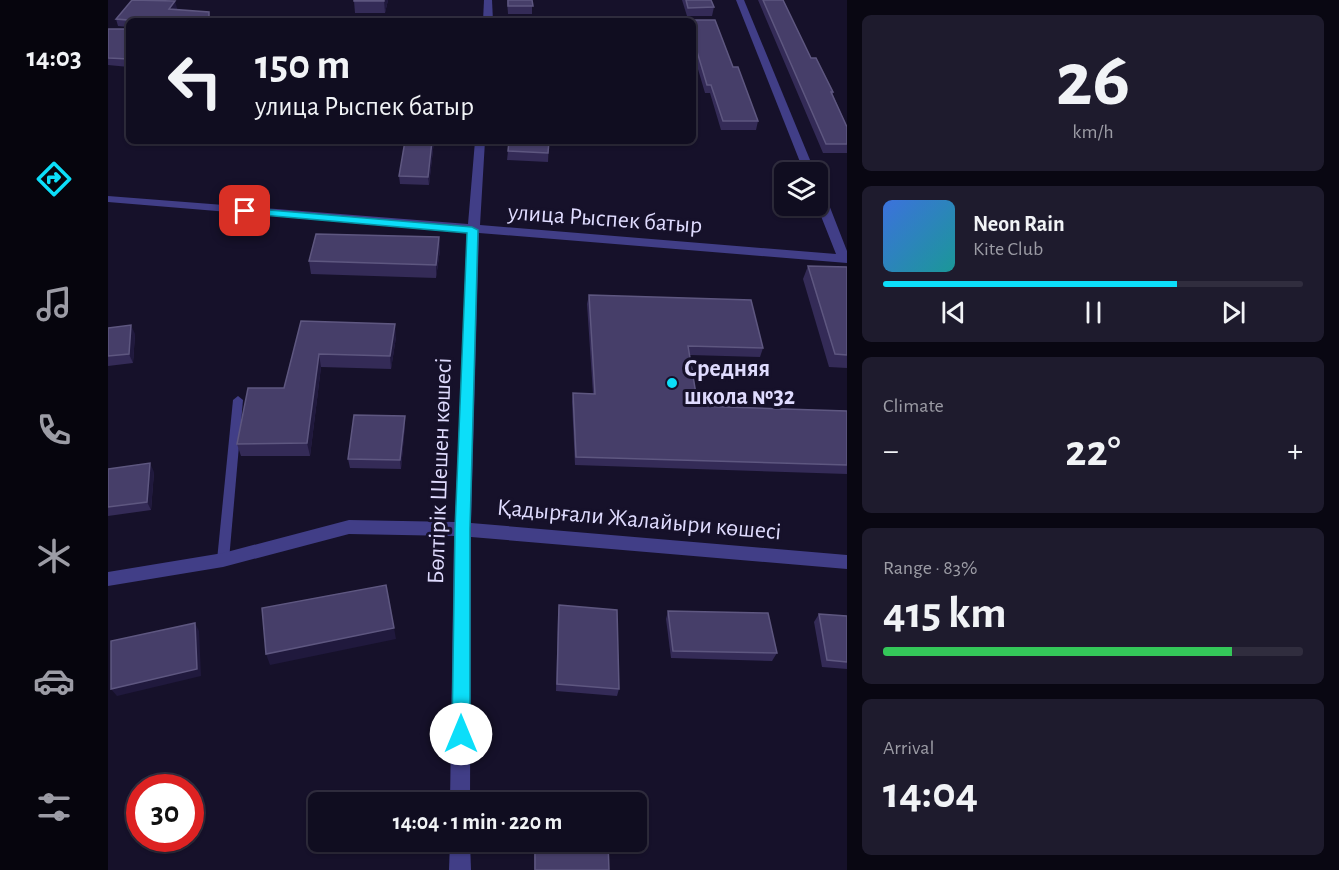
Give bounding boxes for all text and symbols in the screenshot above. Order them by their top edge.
icon: left [156,42,234,120]
text: 26 [1056,42,1130,120]
text: 14:03 [26,44,82,71]
text: 150 m [255,44,350,86]
text: улица Рыспек батыр [255,93,474,120]
text: km/h [1072,122,1114,142]
icon: directions [33,158,75,200]
map controls [774,162,828,216]
button: layers [774,162,828,216]
pin [219,185,270,236]
icon: arrive [228,194,261,227]
street label: улица Рыспек батыр [506,200,703,238]
text: Neon Rain [973,213,1065,235]
text: Kite Club [973,239,1043,259]
icon: music [33,283,75,325]
icon: previous [937,296,970,329]
icon: pause [1077,296,1110,329]
icon: next [1217,296,1250,329]
street label: Бөлтірік Шешен көшесі [424,357,456,585]
place label: Средняя школа №32 [684,357,795,409]
marker: Средняя школа №32 [665,376,679,390]
text: Climate [883,396,944,416]
icon: phone [33,409,75,451]
text: 22° [1065,429,1121,474]
text: − [883,435,899,468]
text: + [1287,435,1303,468]
street label: Қадырғали Жалайыри көшесі [496,496,782,544]
icon: climate [33,535,75,577]
text: Range · 83% [883,558,977,578]
text: 415 km [883,591,1007,636]
icon: car [33,660,75,702]
position arrow [429,702,493,766]
text: Arrival [883,738,934,758]
text: 14:04 [883,771,978,816]
speed limit sign: 30 [126,774,204,852]
icon: filters [33,786,75,828]
text: 14:04 · 1 min · 220 m [393,811,562,833]

